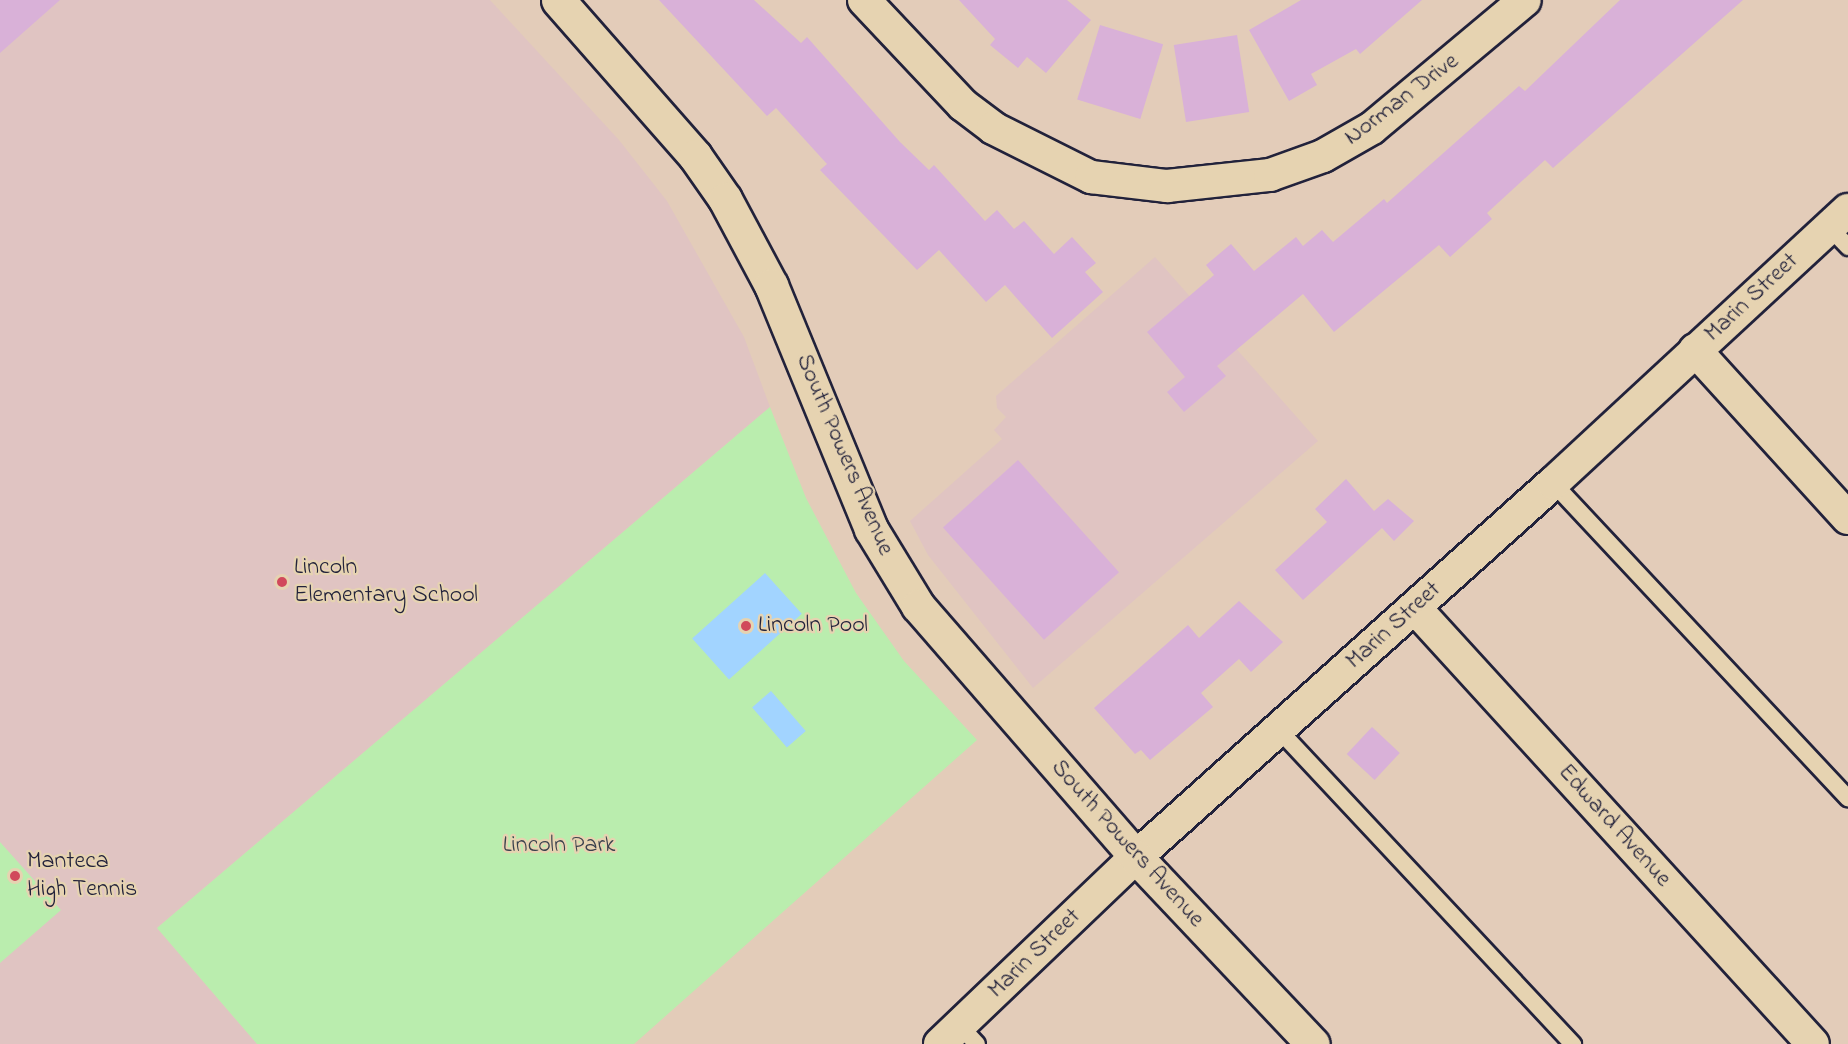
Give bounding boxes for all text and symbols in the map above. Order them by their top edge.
street label: Norman Drive [1339,48,1465,152]
street label: Marin Street [1699,247,1805,349]
street label: South Powers Avenue [789,350,899,560]
place label: Lincoln Elementary School [294,554,478,610]
marker: Lincoln Elementary School [275,575,289,589]
street label: Marin Street [1341,576,1447,676]
place label: Lincoln Pool [758,612,868,640]
marker: Lincoln Pool [739,619,753,633]
street label: South Powers Avenue [1044,754,1210,934]
street label: Edward Avenue [1551,759,1677,893]
park label: Lincoln Park [503,832,615,860]
place label: Manteca High Tennis [27,848,137,904]
marker: Manteca High Tennis [8,869,22,883]
street label: Marin Street [983,903,1087,1005]

